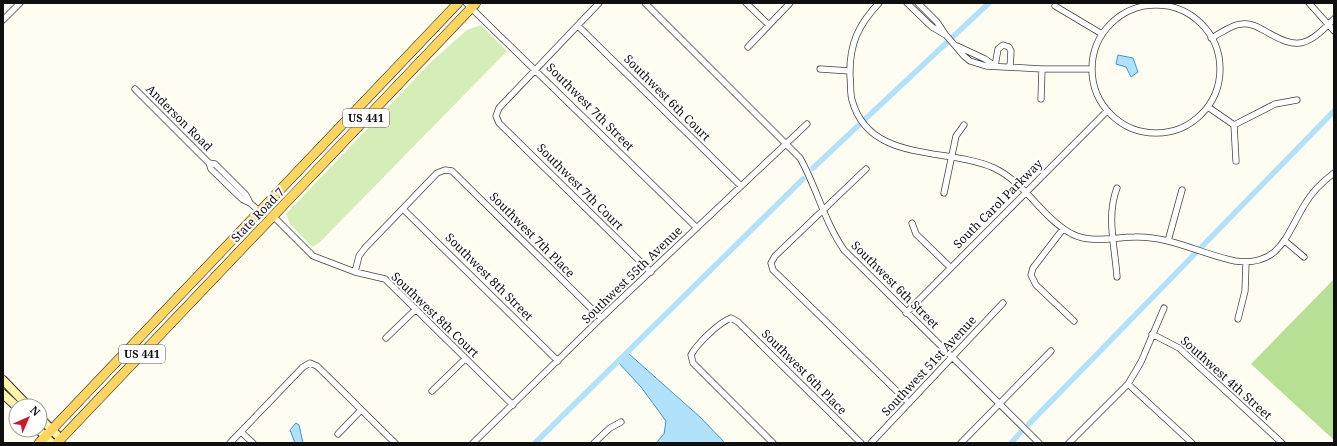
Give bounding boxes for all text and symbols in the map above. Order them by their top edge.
street label: Southwest 6th Court [620,51,714,145]
street label: Southwest 7th Street [543,59,638,154]
street label: Anderson Road [142,81,217,155]
road number: US 441 [343,109,389,127]
street label: Southwest 7th Court [533,140,627,234]
street label: South Carol Parkway [949,155,1046,252]
street label: State Road 7 [227,183,288,246]
street label: Southwest 7th Place [486,188,579,281]
street label: Southwest 55th Avenue [578,222,686,327]
street label: Southwest 8th Street [442,229,537,324]
street label: Southwest 6th Street [848,237,943,332]
street label: Southwest 8th Court [388,268,483,361]
street label: Southwest 51st Avenue [878,312,980,420]
street label: Southwest 6th Place [758,325,851,418]
street label: Southwest 4th Street [1177,332,1276,423]
road number: US 441 [119,345,165,363]
north arrow [8,398,48,438]
text: N [27,402,44,419]

